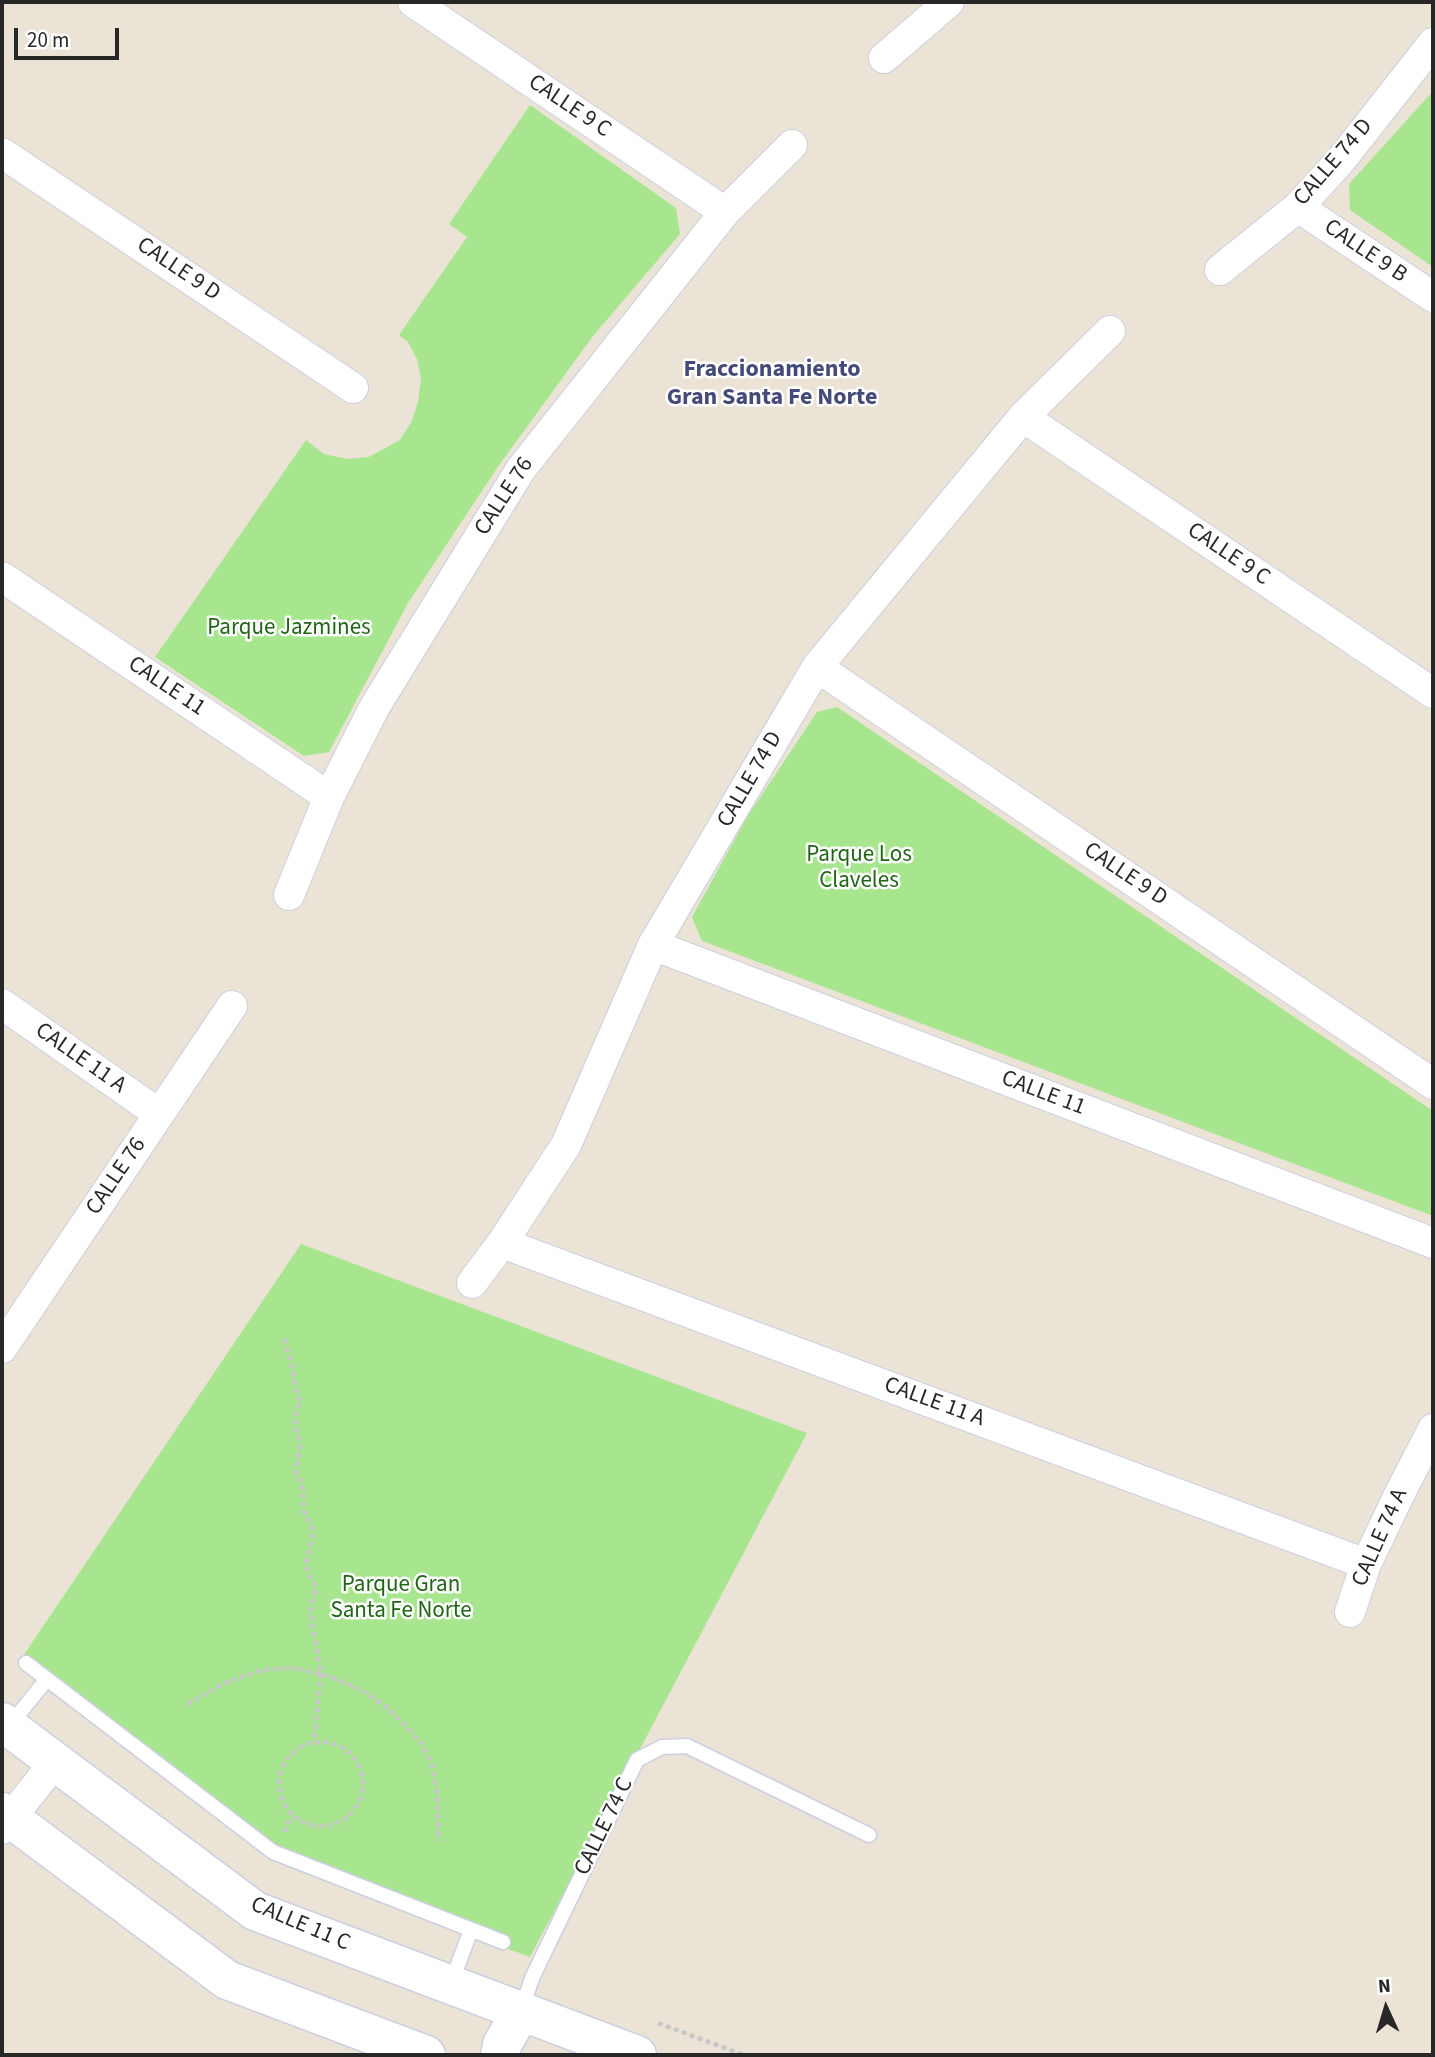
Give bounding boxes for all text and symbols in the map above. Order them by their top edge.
scale bar [18,14,122,58]
text: 20 m [27,25,69,55]
street label: CALLE 9 C [522,69,616,145]
street label: CALLE 74 D [1289,114,1379,212]
street label: CALLE 9 B [1318,214,1412,290]
street label: CALLE 9 D [131,232,225,308]
district label: Fraccionamiento Gran Santa Fe Norte [667,357,877,413]
street label: CALLE 76 [470,453,540,541]
street label: CALLE 9 C [1181,517,1275,593]
park label: Parque Jazmines [207,615,371,643]
street label: CALLE 11 [122,651,210,723]
street label: CALLE 74 D [712,727,790,833]
street label: CALLE 9 D [1078,837,1172,913]
park label: Parque Los Claveles [806,842,912,896]
street label: CALLE 11 A [29,1018,131,1100]
street label: CALLE 11 [997,1065,1089,1123]
street label: CALLE 76 [81,1133,153,1221]
street label: CALLE 11 A [880,1372,988,1434]
street label: CALLE 74 A [1347,1485,1415,1591]
park label: Parque Gran Santa Fe Norte [330,1572,472,1626]
street label: CALLE 74 C [570,1774,640,1880]
street label: CALLE 11 C [246,1892,354,1958]
north arrow [1351,1973,1421,2043]
text: N [1377,1973,1392,2000]

